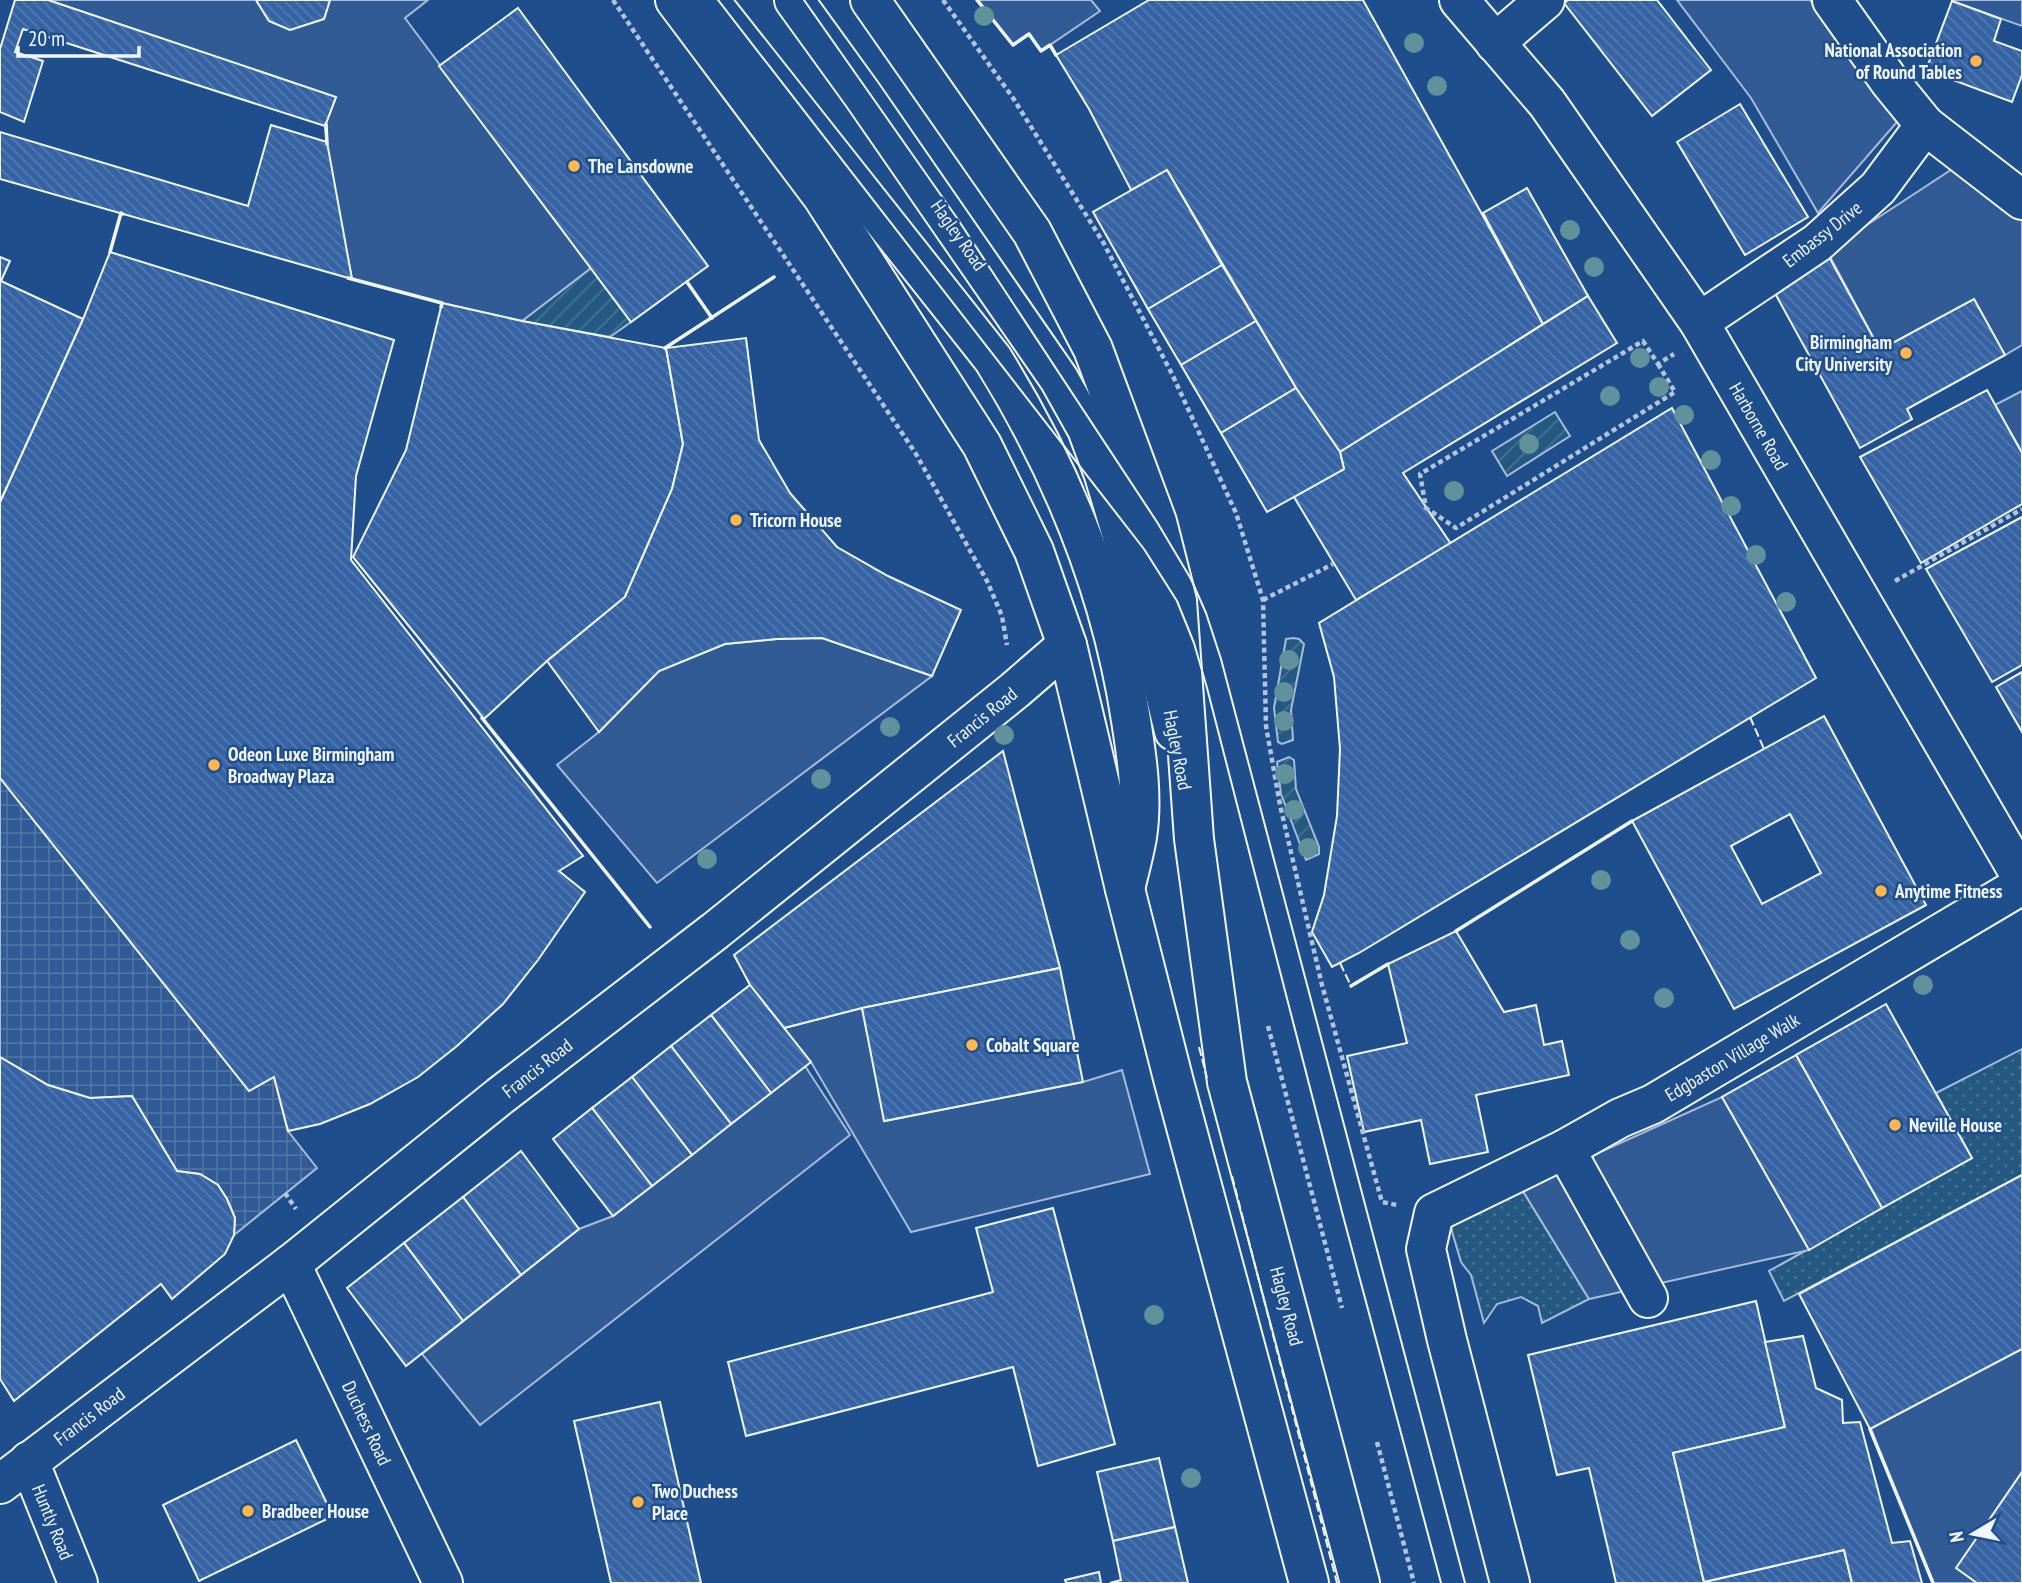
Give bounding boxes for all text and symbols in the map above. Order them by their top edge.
scale bar [18,14,138,58]
text: 20 m [28,25,65,52]
place label: National Association of Round Tables [1825,38,1962,84]
marker: National Association of Round Tables [1968,53,1984,69]
place label: The Lansdowne [588,154,693,178]
marker: The Lansdowne [566,158,582,174]
street label: Hagley Road [926,195,992,275]
street label: Embassy Drive [1777,195,1867,273]
place label: Birmingham City University [1796,330,1892,376]
marker: Birmingham City University [1898,345,1914,361]
street label: Harborne Road [1724,378,1794,474]
place label: Tricorn House [750,508,842,532]
marker: Tricorn House [728,512,744,528]
street label: Francis Road [942,682,1022,752]
street label: Hagley Road [1158,708,1198,792]
place label: Odeon Luxe Birmingham Broadway Plaza [228,742,394,788]
marker: Odeon Luxe Birmingham Broadway Plaza [206,757,222,773]
place label: Anytime Fitness [1894,879,2003,903]
marker: Anytime Fitness [1873,883,1889,899]
street label: Edgbaston Village Walk [1660,1007,1804,1107]
street label: Francis Road [497,1033,577,1103]
place label: Cobalt Square [986,1033,1080,1057]
marker: Cobalt Square [964,1037,980,1053]
place label: Neville House [1909,1113,2002,1137]
marker: Neville House [1887,1117,1903,1133]
street label: Hagley Road [1265,1264,1309,1348]
street label: Duchess Road [337,1377,397,1469]
street label: Francis Road [49,1382,129,1450]
place label: Two Duchess Place [652,1479,738,1525]
street label: Huntly Road [27,1481,79,1563]
marker: Two Duchess Place [630,1494,646,1510]
place label: Bradbeer House [262,1499,369,1523]
north arrow [1938,1499,2008,1569]
marker: Bradbeer House [240,1503,256,1519]
text: N [1944,1530,1969,1544]

